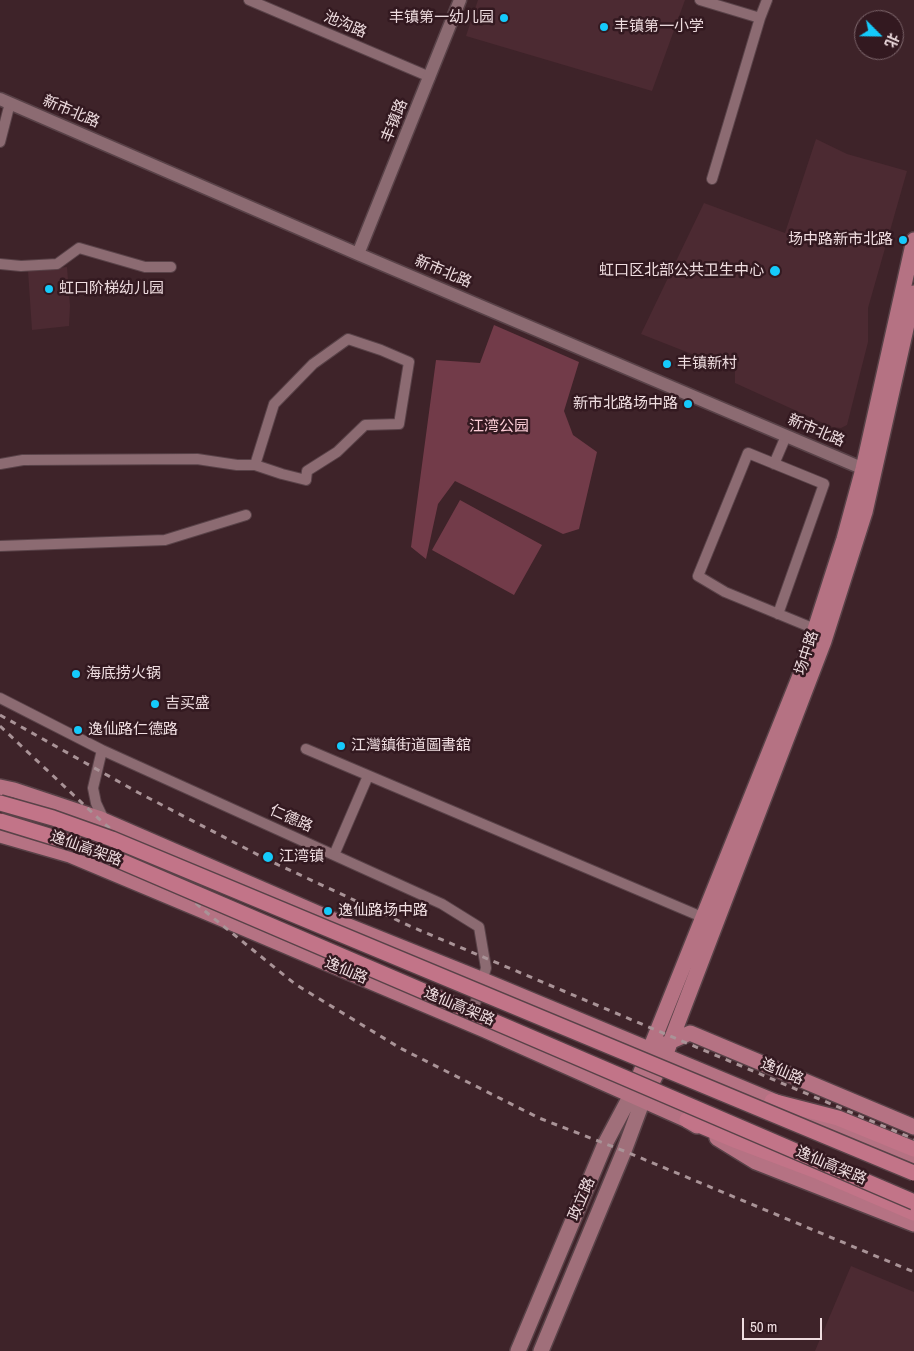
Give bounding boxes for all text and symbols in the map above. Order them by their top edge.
street label: 池沟路 [321,8,369,42]
place label: 丰镇第一幼儿园 [389,9,494,27]
north arrow [854,10,904,60]
marker: 丰镇第一幼儿园 [498,12,510,24]
place label: 丰镇第一小学 [614,18,704,36]
marker: 丰镇第一小学 [598,21,610,33]
text: 北 [881,31,903,50]
street label: 新市北路 [40,92,102,132]
street label: 丰镇路 [378,97,412,145]
place label: 场中路新市北路 [788,231,893,249]
marker: 场中路新市北路 [897,234,909,246]
street label: 新市北路 [412,252,474,292]
place label: 虹口区北部公共卫生中心 [599,262,764,280]
marker: 虹口区北部公共卫生中心 [768,264,782,278]
place label: 虹口阶梯幼儿园 [59,280,164,298]
marker: 虹口阶梯幼儿园 [43,283,55,295]
place label: 丰镇新村 [677,355,737,373]
marker: 丰镇新村 [661,358,673,370]
place label: 新市北路场中路 [573,395,678,413]
marker: 新市北路场中路 [682,398,694,410]
street label: 新市北路 [785,411,847,451]
park label: 江湾公园 [469,418,529,436]
street label: 场中路 [791,629,823,677]
place label: 海底捞火锅 [86,665,161,683]
marker: 海底捞火锅 [70,668,82,680]
place label: 吉买盛 [165,695,210,713]
marker: 吉买盛 [149,698,161,710]
place label: 逸仙路仁德路 [88,721,178,739]
marker: 逸仙路仁德路 [72,724,84,736]
place label: 江灣鎮街道圖書舘 [351,737,471,755]
marker: 江灣鎮街道圖書舘 [335,740,347,752]
street label: 仁德路 [267,802,315,836]
street label: 逸仙高架路 [48,828,124,870]
place label: 江湾镇 [279,848,324,866]
marker: 江湾镇 [261,850,275,864]
place label: 逸仙路场中路 [338,902,428,920]
marker: 逸仙路场中路 [322,905,334,917]
street label: 逸仙路 [322,954,370,988]
street label: 逸仙高架路 [421,984,497,1030]
street label: 逸仙路 [758,1055,806,1089]
street label: 逸仙高架路 [793,1143,869,1189]
street label: 政立路 [565,1175,599,1223]
scale bar [744,1308,824,1340]
text: 50 m [750,1316,777,1337]

